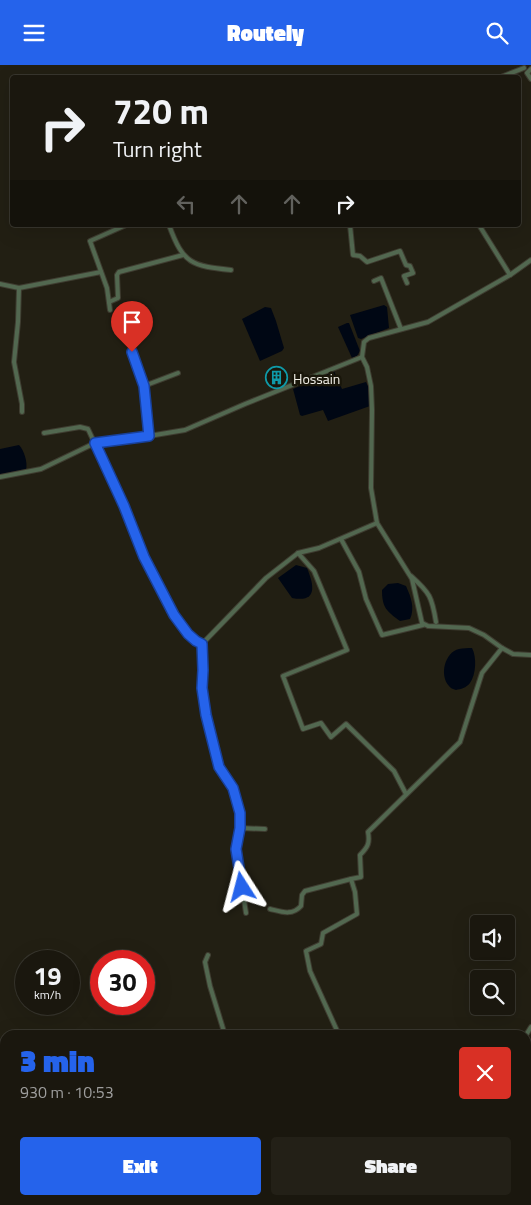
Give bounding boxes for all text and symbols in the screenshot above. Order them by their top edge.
text: Routely [227,16,304,50]
icon: menu [20,19,48,47]
icon: search [483,19,511,47]
text: 720 m [113,84,209,138]
icon: right [30,95,95,160]
text: Turn right [113,132,202,166]
icon: left [172,190,200,218]
icon: ahead [225,190,253,218]
icon: ahead [278,190,306,218]
icon: right [331,190,359,218]
pin [111,301,153,352]
icon: arrive [118,308,146,336]
building icon: Hossain [265,366,289,390]
place label: Hossain [293,368,340,389]
position arrow [215,860,267,912]
map controls [470,915,515,1015]
button: sound [470,915,515,960]
speed limit sign: 30 [90,950,155,1015]
text: 19 [33,957,62,995]
button: search [470,970,515,1015]
text: km/h [34,985,61,1004]
text: 3 min [20,1038,95,1084]
button: close [459,1047,511,1099]
text: 930 m · 10:53 [20,1080,114,1104]
button: Exit [20,1137,261,1195]
button: Share [271,1137,511,1195]

